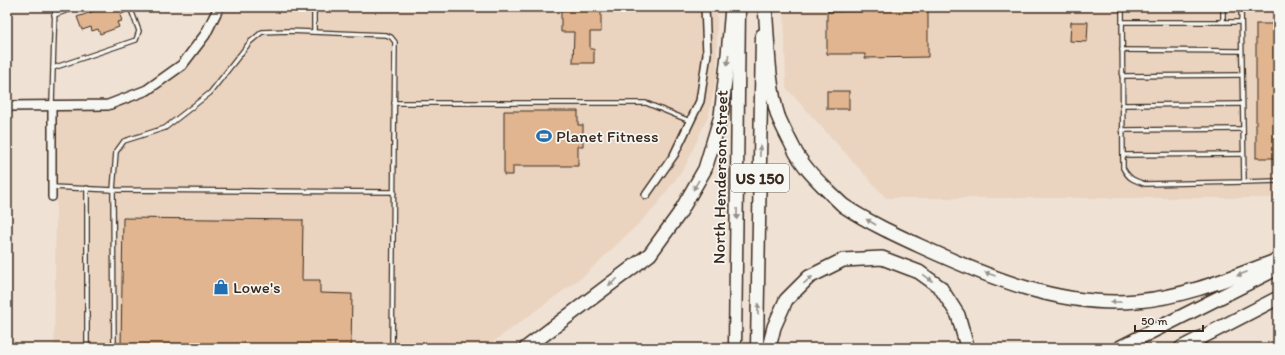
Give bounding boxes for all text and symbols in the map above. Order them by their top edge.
one-way arrow [724,54,731,66]
street label: North Henderson Street [708,89,732,264]
place label: Planet Fitness [556,126,659,146]
sports icon: Planet Fitness [535,127,553,145]
one-way arrow [757,144,763,157]
road number: US 150 [731,164,789,192]
one-way arrow [693,179,700,191]
one-way arrow [734,208,740,221]
one-way arrow [865,218,877,225]
one-way arrow [983,271,995,277]
one-way arrow [1235,271,1247,277]
one-way arrow [922,274,933,282]
one-way arrow [802,275,813,284]
place label: Lowe's [233,277,281,297]
shop icon: Lowe's [212,278,230,296]
one-way arrow [608,278,618,286]
one-way arrow [1110,298,1122,305]
one-way arrow [755,302,761,315]
scale bar [1135,307,1203,333]
text: 50 m [1141,314,1167,328]

